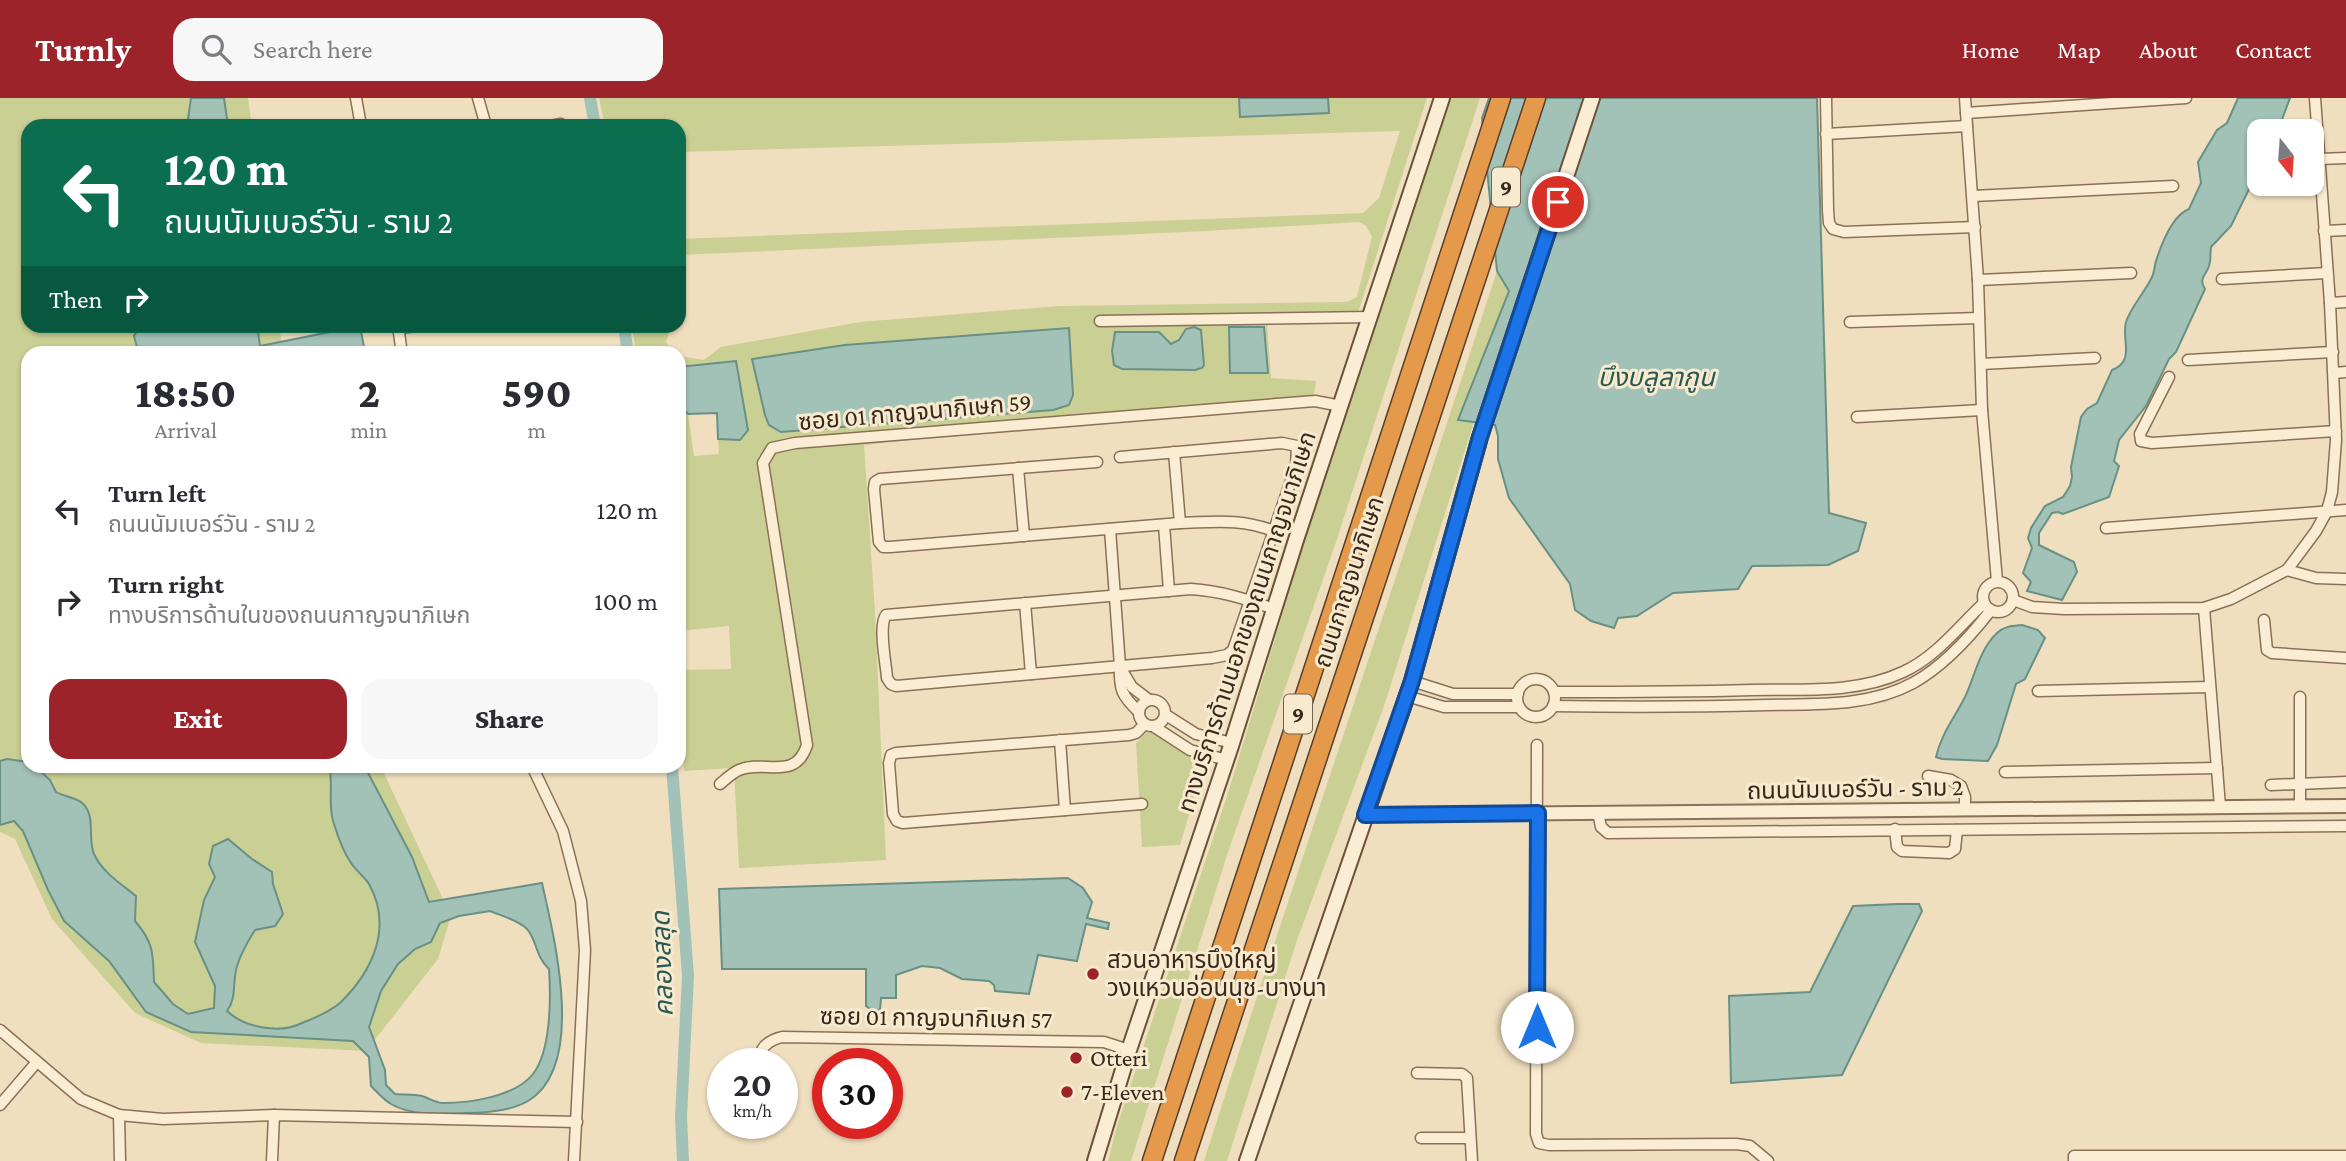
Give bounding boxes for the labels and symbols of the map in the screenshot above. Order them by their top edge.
north arrow [2247,119,2324,196]
road number: 9 [1492,167,1520,206]
pin [1528,172,1588,232]
water label: บึงบลูลากูน [1597,363,1717,393]
street label: ซอย 01 กาญจนาภิเษก 59 [797,388,1033,435]
street label: ทางบริการด้านนอกของถนนกาญจนาภิเษก [1172,428,1321,816]
street label: ถนนกาญจนาภิเษก [1308,493,1389,671]
road number: 9 [1284,694,1312,734]
street label: ถนนนัมเบอร์วัน - ราม 2 [1747,773,1963,804]
water label: คลองสลุด [646,910,680,1017]
place label: สวนอาหารบึงใหญ่ วงแหวนอ่อนนุช-บางนา [1107,946,1326,1003]
marker: สวนอาหารบึงใหญ่ วงแหวนอ่อนนุช-บางนา [1085,966,1101,982]
position arrow [1500,990,1574,1064]
street label: ซอย 01 กาญจนากิเษก 57 [820,1002,1052,1033]
place label: Otteri [1090,1044,1147,1071]
speed limit sign: 30 [812,1048,903,1139]
marker: Otteri [1068,1050,1084,1066]
place label: 7-Eleven [1081,1078,1165,1105]
marker: 7-Eleven [1059,1084,1075,1100]

